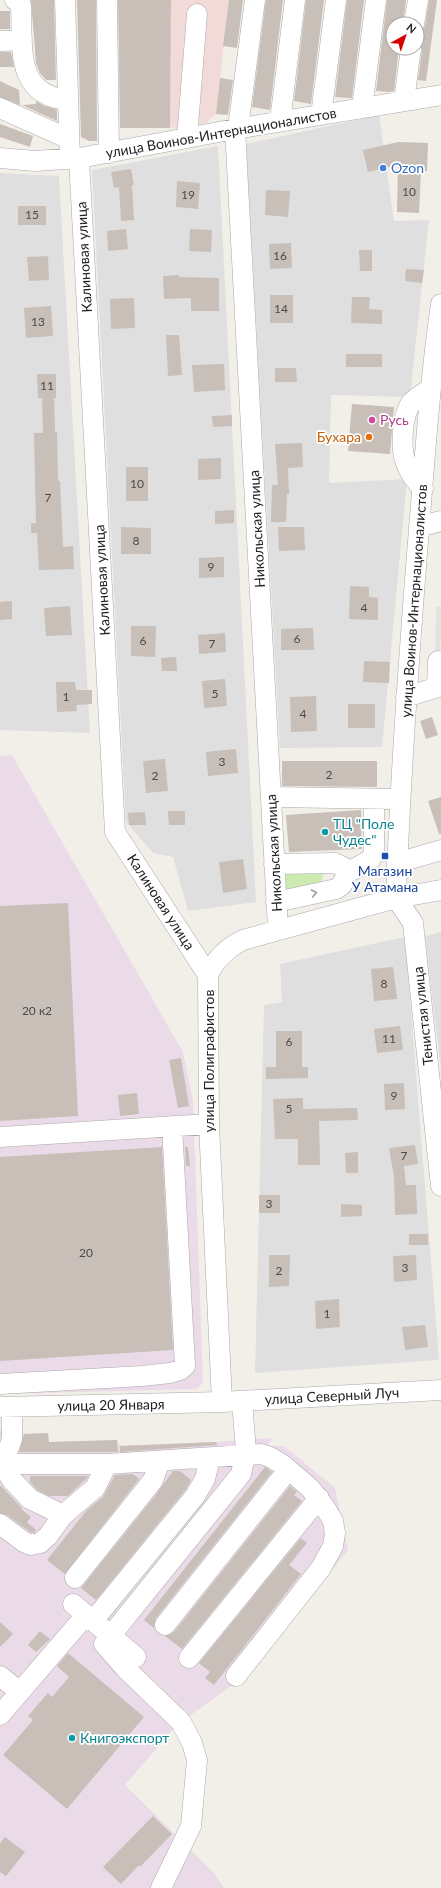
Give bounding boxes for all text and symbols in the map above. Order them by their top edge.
north arrow [385,16,425,56]
text: N [404,20,419,36]
street label: улица Воинов-Интернационалистов [104,104,338,161]
place label: Ozon [391,159,424,176]
marker: Ozon [378,163,388,173]
house number: 10 [402,184,416,199]
house number: 19 [181,187,195,202]
street label: Калиновая улица [72,201,95,313]
house number: 15 [25,207,39,222]
house number: 16 [273,248,287,263]
house number: 14 [274,301,288,316]
house number: 13 [31,314,45,329]
house number: 11 [40,378,54,393]
place label: Русь [380,411,409,428]
marker: Русь [367,415,377,425]
place label: Бухара [317,428,361,445]
marker: Бухара [364,432,374,442]
street label: Никольская улица [245,470,268,588]
house number: 10 [130,476,144,491]
street label: улица Воинов-Интернационалистов [397,484,430,718]
house number: 7 [45,490,52,505]
street label: Калиновая улица [90,524,113,636]
house number: 8 [133,533,140,548]
house number: 9 [208,559,215,574]
house number: 4 [361,600,368,615]
house number: 6 [294,631,301,646]
house number: 6 [140,633,147,648]
house number: 7 [209,636,216,651]
house number: 5 [212,686,219,701]
house number: 1 [63,689,70,704]
house number: 4 [300,706,307,721]
house number: 3 [219,754,226,769]
house number: 2 [326,767,333,782]
house number: 2 [152,768,159,783]
street label: Никольская улица [262,794,285,912]
place label: ТЦ "Поле Чудес" [333,815,394,848]
marker: ТЦ "Поле Чудес" [320,827,330,837]
street label: Калиновая улица [124,851,199,953]
marker: Магазин У Атамана [380,851,390,861]
place label: Магазин У Атамана [352,862,418,895]
one-way arrow [311,890,317,898]
street label: Тенистая улица [409,966,436,1066]
house number: 8 [381,976,388,991]
street label: улица Полиграфистов [200,990,217,1132]
house number: 20 к2 [22,1003,52,1018]
house number: 11 [382,1031,396,1046]
house number: 6 [286,1034,293,1049]
house number: 9 [391,1088,398,1103]
house number: 5 [286,1101,293,1116]
house number: 7 [401,1148,408,1163]
house number: 3 [266,1196,273,1211]
house number: 20 [79,1245,93,1260]
house number: 3 [402,1260,409,1275]
house number: 2 [276,1263,283,1278]
house number: 1 [324,1306,331,1321]
street label: улица Северный Луч [264,1383,400,1408]
street label: улица 20 Января [57,1395,165,1414]
place label: Книгоэкспорт [80,1729,169,1746]
marker: Книгоэкспорт [67,1733,77,1743]

